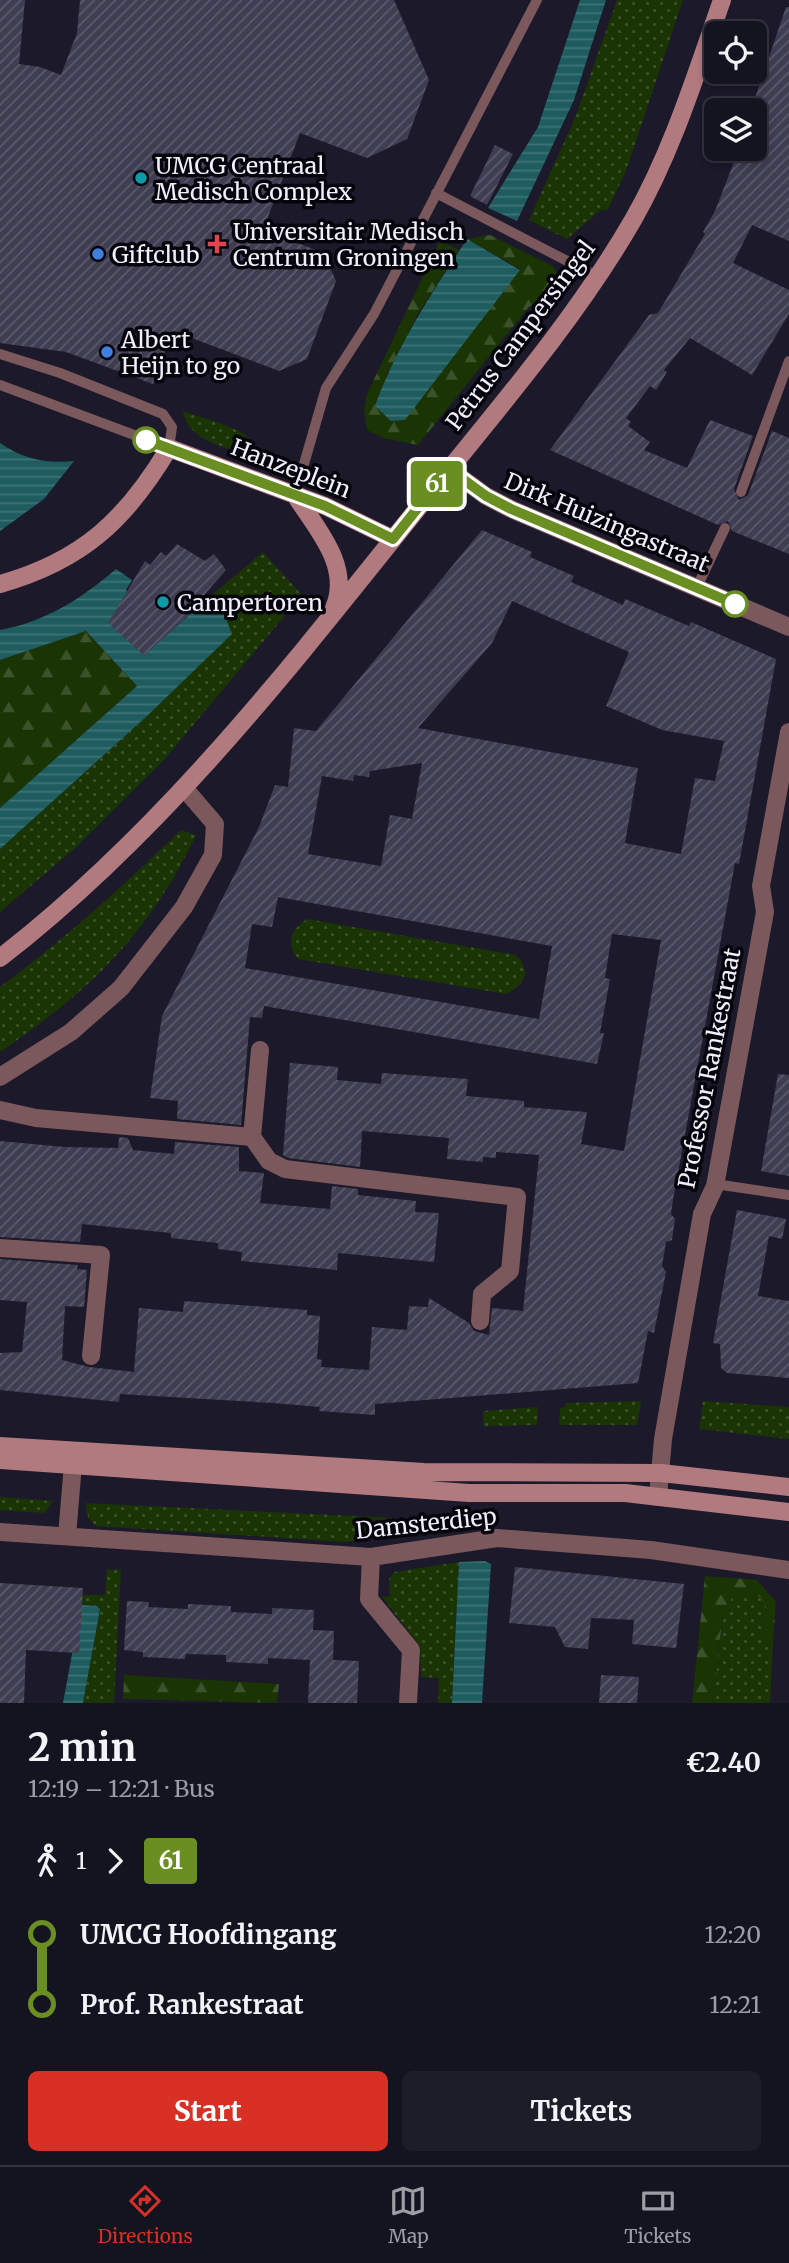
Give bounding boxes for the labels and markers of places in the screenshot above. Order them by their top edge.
place label: UMCG Centraal Medisch Complex [155,151,352,206]
marker: UMCG Centraal Medisch Complex [133,170,149,186]
place label: Universitair Medisch Centrum Groningen [233,217,464,272]
marker: Universitair Medisch Centrum Groningen [207,234,227,254]
place label: Giftclub [112,240,199,269]
marker: Giftclub [90,246,106,262]
place label: Albert Heijn to go [120,325,240,380]
marker: Albert Heijn to go [99,344,115,360]
unlabelled marker [133,427,159,453]
place label: Campertoren [177,588,323,617]
unlabelled marker [722,591,748,617]
marker: Campertoren [155,594,171,610]

